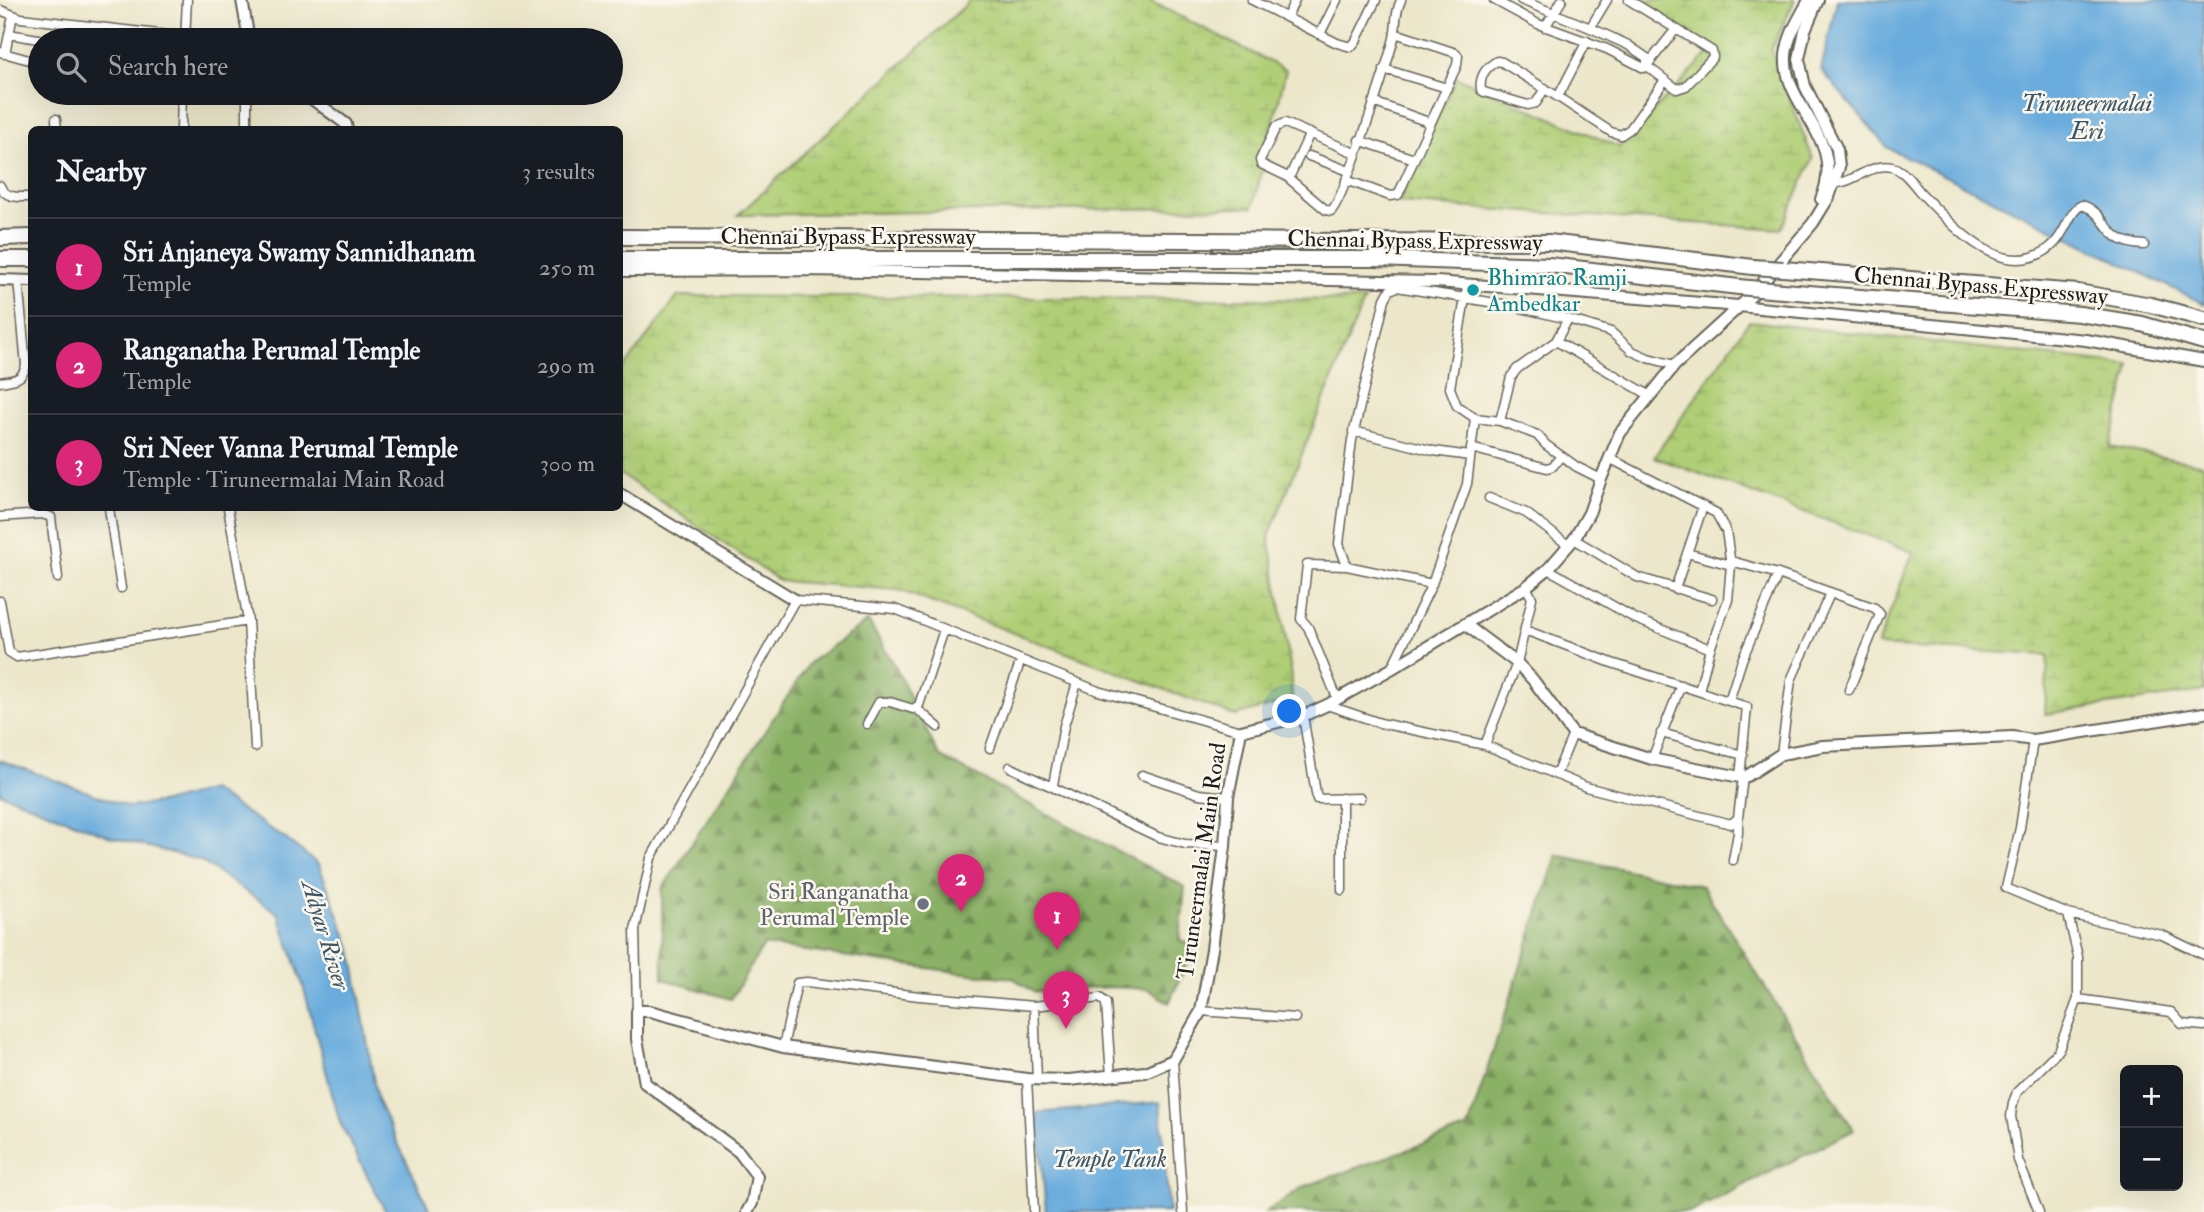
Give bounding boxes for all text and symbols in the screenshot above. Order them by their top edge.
search box [28,28,623,105]
icon: search [52,48,90,86]
text: Search here [108,51,228,83]
water label: Tiruneermalai Eri [2022,88,2153,147]
text: Nearby [56,153,146,190]
text: 3 results [522,157,595,186]
street label: Chennai Bypass Expressway [720,222,976,252]
street label: Chennai Bypass Expressway [1287,224,1544,258]
text: Sri Anjaneya Swamy Sannidhanam [123,237,475,269]
text: 1 [75,253,83,282]
text: 250 m [539,253,595,282]
street label: Chennai Bypass Expressway [1853,260,2110,312]
place label: Bhimrao Ramji Ambedkar [1486,263,1627,318]
text: Temple [123,269,191,298]
marker: Bhimrao Ramji Ambedkar [1465,282,1481,298]
text: Ranganatha Perumal Temple [123,335,420,367]
text: 2 [73,351,85,380]
text: 290 m [537,351,595,380]
text: Temple [123,367,191,396]
text: Sri Neer Vanna Perumal Temple [123,433,458,465]
text: 3 [75,449,83,478]
text: 300 m [540,449,595,478]
text: Temple · Tiruneermalai Main Road [123,465,445,494]
your location [1272,694,1306,728]
street label: Tiruneermalai Main Road [1170,741,1232,981]
pin: 2 [938,854,984,912]
water label: Adyar River [293,873,357,995]
place label: Sri Ranganatha Perumal Temple [760,877,910,933]
pin: 1 [1034,892,1080,950]
marker: Sri Ranganatha Perumal Temple [915,896,931,912]
pin: 3 [1043,971,1089,1029]
map controls [2120,1065,2183,1191]
button: + [2120,1065,2183,1128]
button: − [2120,1128,2183,1191]
water label: Temple Tank [1053,1144,1167,1175]

